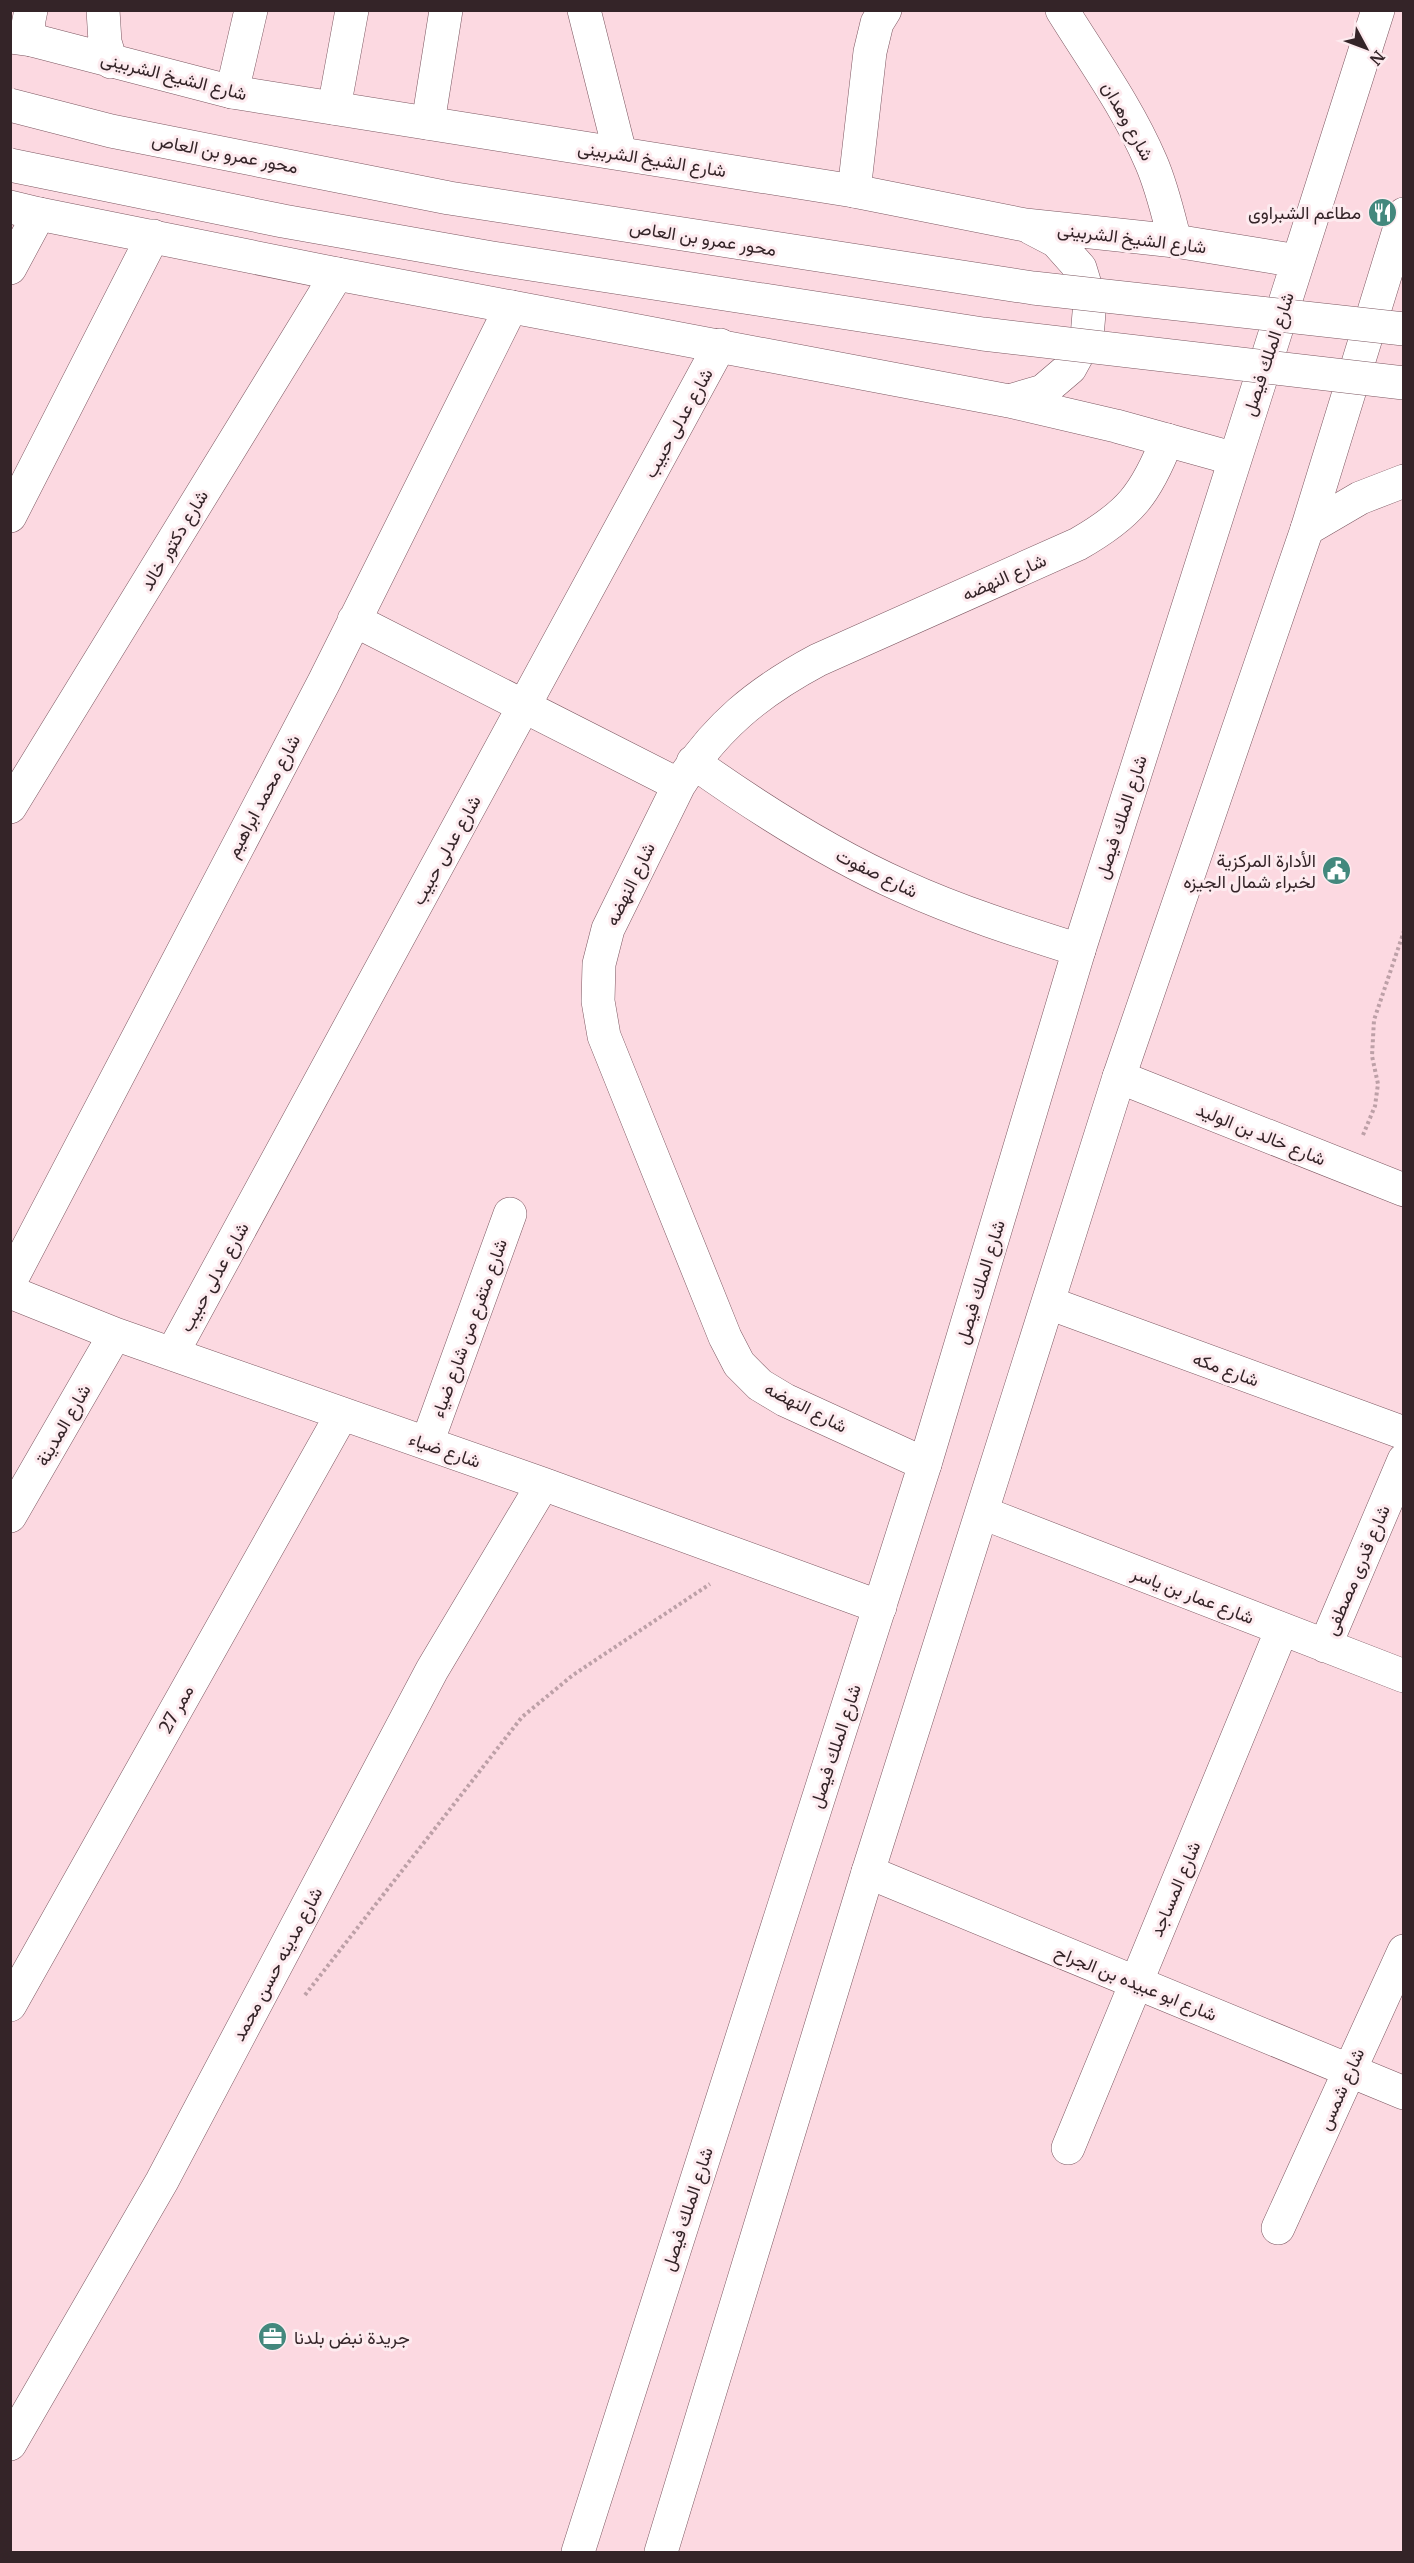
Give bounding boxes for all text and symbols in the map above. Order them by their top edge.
north arrow [1336,18,1396,78]
street label: شارع الشيخ الشربينى [98,47,249,106]
text: N [1365,47,1389,69]
street label: شارع وهدان [1096,77,1159,165]
street label: محور عمرو بن العاص [150,128,300,178]
street label: شارع الشيخ الشربينى [576,136,728,183]
restaurant icon: مطاعم الشبراوى [1366,196,1398,228]
place label: مطاعم الشبراوى [1248,201,1361,225]
street label: محور عمرو بن العاص [628,215,778,261]
street label: شارع الشيخ الشربينى [1056,217,1208,260]
street label: شارع الملك فيصل [1237,289,1300,419]
street label: شارع عدلى حبيب [638,364,719,482]
street label: شارع دكتور خالد [135,486,214,595]
street label: شارع النهضه [958,548,1050,607]
street label: شارع محمد ابراهيم [221,730,306,862]
street label: شارع الملك فيصل [1090,752,1153,882]
street label: شارع عدلى حبيب [406,791,487,909]
street label: شارع النهضه [600,839,661,930]
street label: شارع صفوت [832,843,922,904]
place label: الأدارة المركزية لخبراء شمال الجيزه [1183,849,1316,893]
public building icon: الأدارة المركزية لخبراء شمال الجيزه [1321,854,1353,886]
street label: شارع خالد بن الوليد [1193,1098,1329,1171]
street label: شارع الملك فيصل [950,1217,1011,1347]
street label: شارع عدلى حبيب [174,1218,255,1336]
street label: شارع متفرع من شارع ضياء [426,1235,513,1421]
street label: شارع مكه [1189,1346,1262,1392]
street label: شارع النهضه [760,1376,851,1438]
street label: شارع المدينة [30,1380,97,1471]
street label: شارع ضياء [406,1427,484,1474]
street label: شارع قدرى مصطفى [1319,1501,1396,1639]
street label: شارع عمار بن ياسر [1127,1561,1257,1630]
street label: ممر 27 [153,1681,199,1737]
street label: شارع الملك فيصل [804,1681,867,1811]
street label: شارع المساجد [1145,1838,1206,1941]
street label: شارع مدينه حسن محمد [227,1883,328,2045]
street label: شارع ابو عبيده بن الجراح [1051,1940,1220,2027]
street label: شارع شمس [1313,2044,1370,2134]
street label: شارع الملك فيصل [656,2144,719,2274]
office icon: جريدة نبض بلدنا [257,2321,289,2353]
place label: جريدة نبض بلدنا [294,2326,410,2349]

